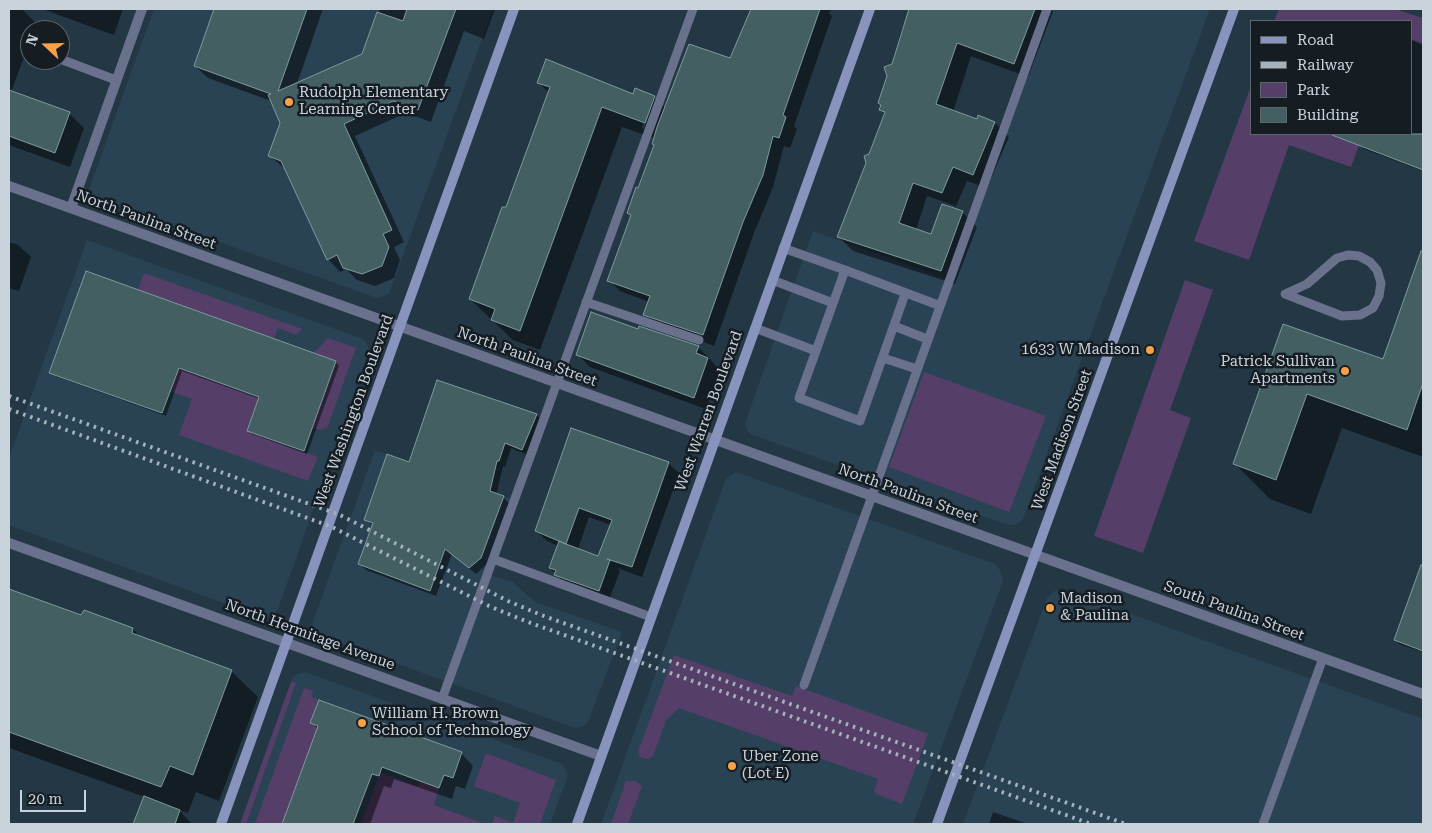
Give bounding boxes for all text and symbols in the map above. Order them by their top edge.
north arrow [20,20,70,70]
legend [1250,20,1412,135]
text: Road [1297,31,1334,49]
text: N [23,32,41,48]
text: Railway [1297,56,1354,74]
text: Park [1297,81,1330,99]
place label: Rudolph Elementary Learning Center [299,84,448,119]
marker: Rudolph Elementary Learning Center [283,96,295,108]
text: Building [1297,106,1358,124]
street label: North Paulina Street [74,186,218,254]
street label: West Washington Boulevard [311,312,397,510]
street label: North Paulina Street [455,323,599,391]
street label: West Warren Boulevard [672,328,746,494]
place label: 1633 W Madison [1021,341,1140,359]
marker: 1633 W Madison [1144,344,1156,356]
place label: Patrick Sullivan Apartments [1221,353,1335,388]
marker: Patrick Sullivan Apartments [1339,365,1351,377]
street label: West Madison Street [1028,367,1096,513]
street label: North Paulina Street [836,460,980,528]
street label: South Paulina Street [1161,577,1307,645]
place label: Madison & Paulina [1060,590,1129,625]
street label: North Hermitage Avenue [223,596,397,674]
marker: Madison & Paulina [1044,602,1056,614]
place label: William H. Brown School of Technology [372,705,531,740]
marker: William H. Brown School of Technology [356,717,368,729]
place label: Uber Zone (Lot E) [742,748,819,783]
marker: Uber Zone (Lot E) [726,760,738,772]
scale bar [22,780,89,812]
text: 20 m [28,790,62,808]

